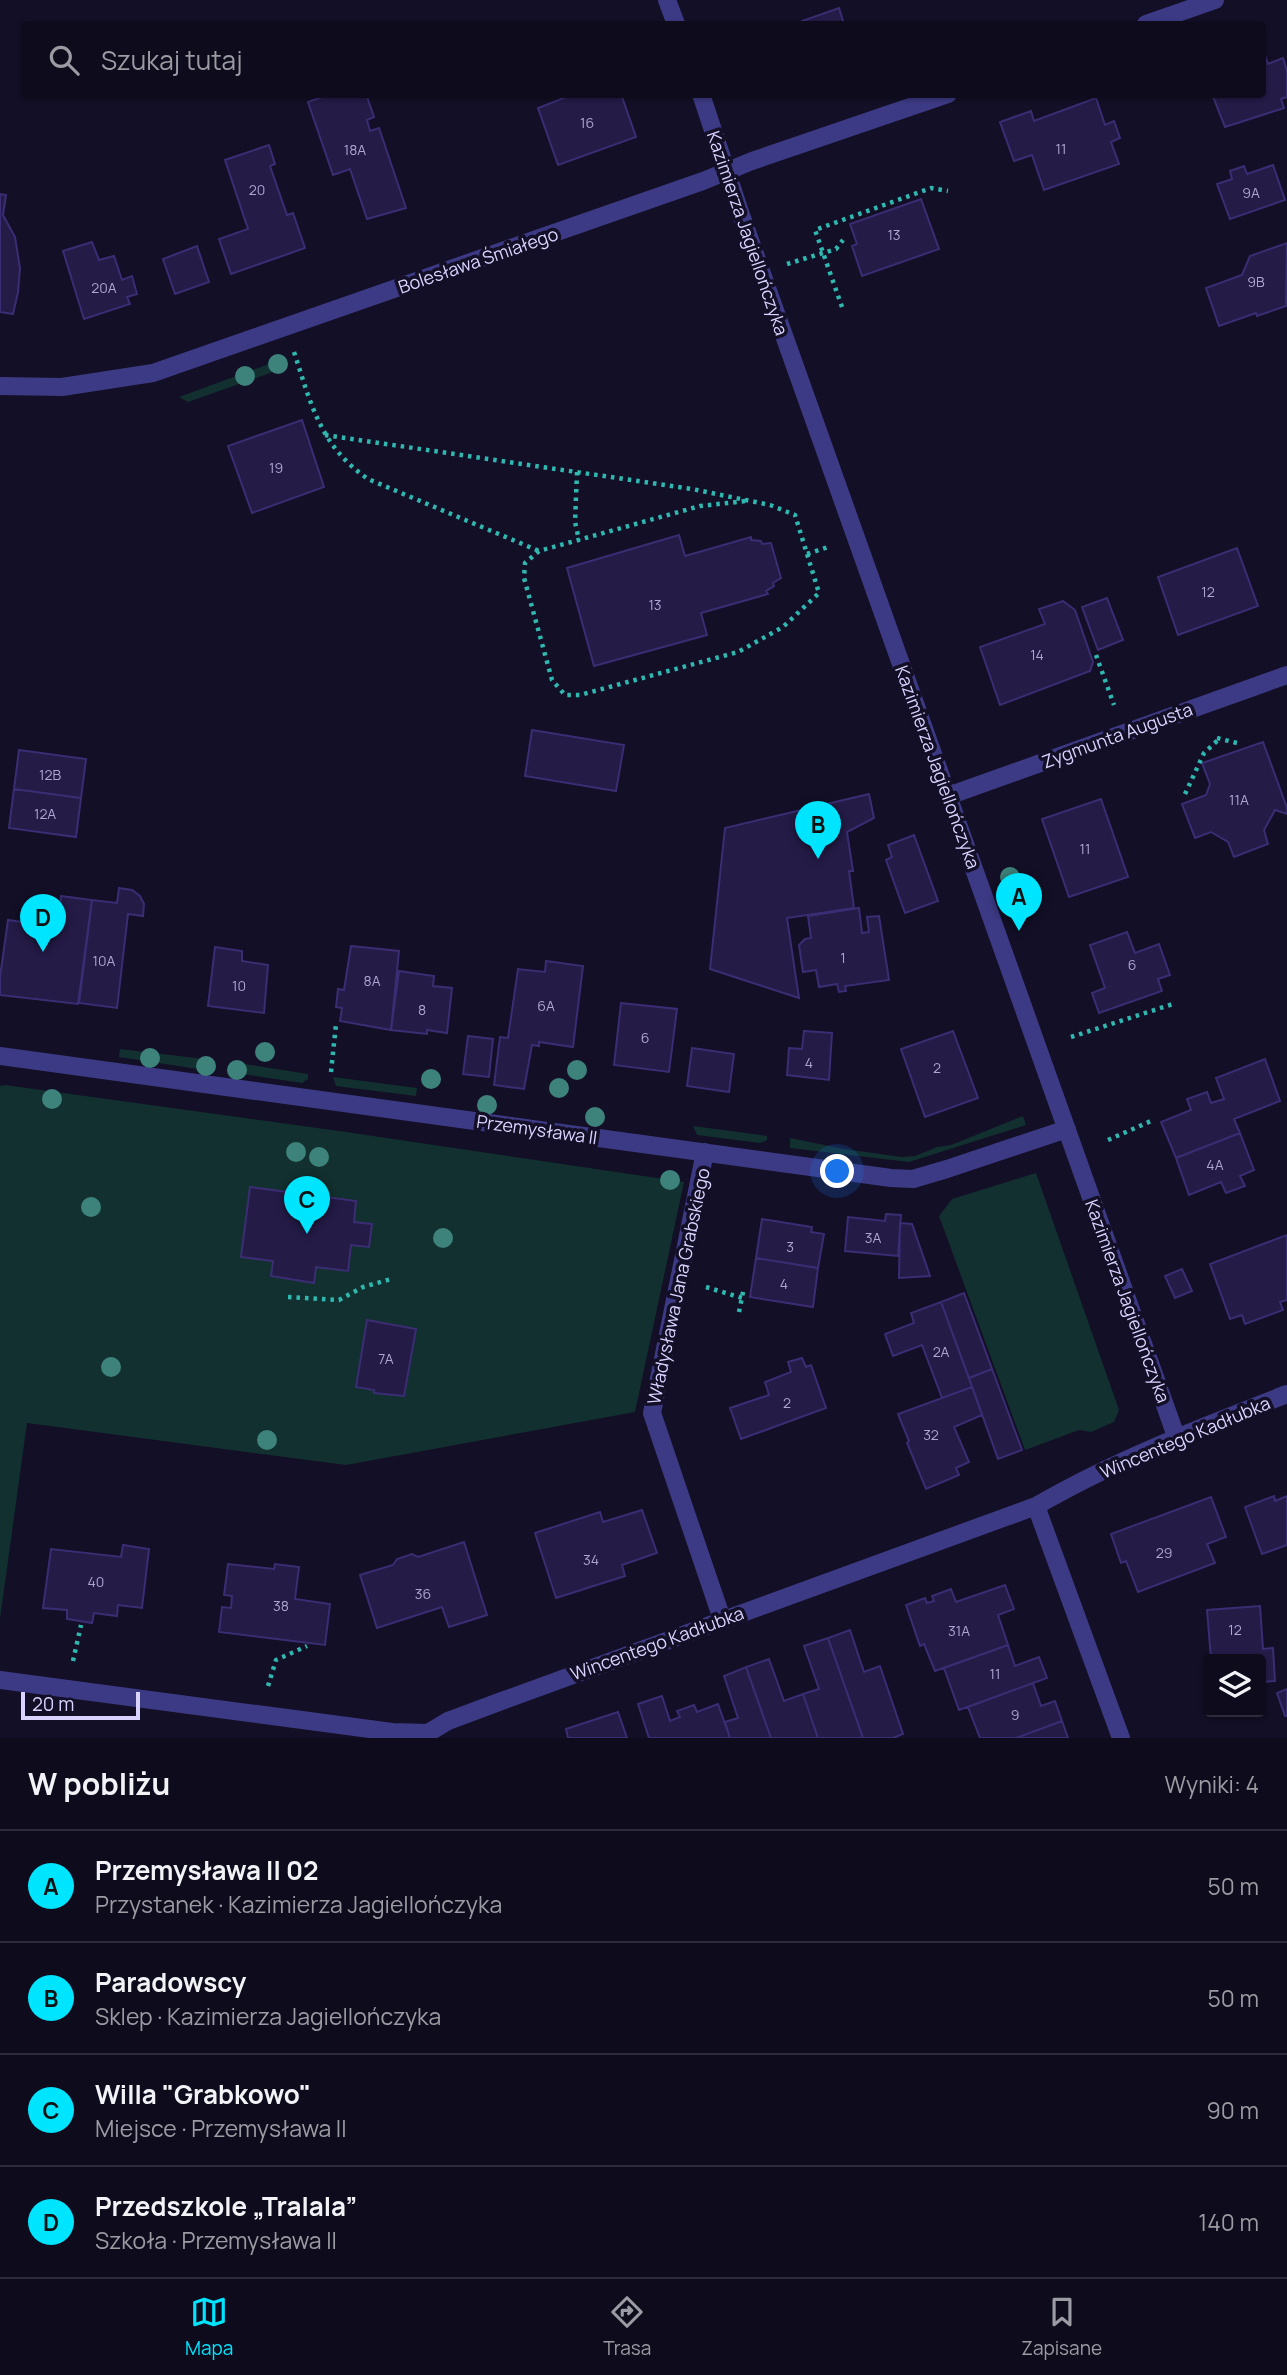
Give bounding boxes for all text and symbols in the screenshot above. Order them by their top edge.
search box [21,21,1266,98]
icon: search [45,41,83,79]
text: Szukaj tutaj [101,42,243,78]
house number: 16 [580,113,594,132]
street label: Kazimierza Jagiellończyka [702,128,794,338]
house number: 11 [1056,139,1066,158]
house number: 18A [344,140,366,159]
house number: 20 [249,180,265,199]
house number: 9A [1242,183,1260,202]
street label: Bolesława Śmiałego [395,221,561,299]
house number: 13 [887,225,901,244]
house number: 9B [1247,272,1265,291]
house number: 20A [91,278,117,297]
house number: 19 [269,458,283,477]
house number: 12 [1201,582,1215,601]
house number: 13 [648,595,662,614]
house number: 14 [1030,645,1044,664]
street label: Kazimierza Jagiellończyka [890,662,986,872]
street label: Zygmunta Augusta [1038,697,1196,773]
house number: 12B [39,765,61,784]
house number: 11A [1229,790,1249,809]
pin: B [795,801,841,859]
house number: 12A [34,804,56,823]
house number: 11 [1080,839,1090,858]
pin: A [996,873,1042,931]
pin: D [20,894,66,952]
house number: 1 [840,948,846,967]
house number: 10A [93,951,116,970]
house number: 6 [1128,955,1136,974]
house number: 8A [364,971,381,990]
house number: 10 [232,976,246,995]
house number: 6A [537,996,555,1015]
house number: 8 [418,1000,426,1019]
house number: 6 [641,1028,649,1047]
house number: 4 [805,1053,813,1072]
house number: 2 [933,1058,941,1077]
street label: Przemysława II [475,1109,599,1149]
your location [820,1154,854,1188]
house number: 4A [1206,1155,1224,1174]
street label: Władysława Jana Grabskiego [641,1166,715,1406]
pin: C [284,1176,330,1234]
street label: Kazimierza Jagiellończyka [1080,1196,1176,1406]
house number: 3A [865,1228,881,1247]
house number: 3 [786,1237,794,1256]
house number: 4 [780,1274,788,1293]
house number: 2A [933,1342,949,1361]
house number: 7A [378,1349,394,1368]
street label: Wincentego Kadłubka [1096,1390,1274,1484]
house number: 2 [783,1393,791,1412]
house number: 32 [923,1425,939,1444]
house number: 29 [1156,1543,1172,1562]
house number: 34 [583,1550,599,1569]
house number: 40 [88,1572,104,1591]
house number: 36 [415,1584,431,1603]
house number: 38 [273,1596,289,1615]
street label: Wincentego Kadłubka [567,1600,747,1686]
house number: 12 [1228,1620,1242,1639]
house number: 31A [948,1621,970,1640]
map controls [1203,1654,1266,1717]
button: layers [1203,1654,1266,1717]
house number: 11 [990,1664,1000,1683]
scale bar [21,1689,140,1721]
text: 20 m [32,1691,74,1717]
house number: 9 [1011,1705,1019,1724]
text: W pobliżu [28,1763,170,1804]
text: Wyniki: 4 [1165,1768,1259,1800]
text: Przemysława II 02 [95,1852,318,1888]
text: A [43,1870,59,1902]
text: 50 m [1208,1870,1259,1902]
text: Przystanek · Kazimierza Jagiellończyka [95,1888,502,1920]
text: Paradowscy [95,1964,246,2000]
text: B [44,1982,58,2014]
text: 50 m [1208,1982,1259,2014]
text: Sklep · Kazimierza Jagiellończyka [95,2000,441,2032]
text: Willa "Grabkowo" [95,2076,311,2112]
text: C [43,2094,60,2126]
text: 90 m [1207,2094,1259,2126]
text: Miejsce · Przemysława II [95,2112,347,2144]
text: Przedszkole „Tralala” [95,2188,357,2224]
text: D [43,2206,59,2238]
text: 140 m [1198,2206,1259,2238]
text: Szkoła · Przemysława II [95,2224,337,2256]
tab: Mapa [185,2293,233,2361]
tab: Trasa [603,2293,651,2361]
tab: Zapisane [1021,2293,1102,2361]

